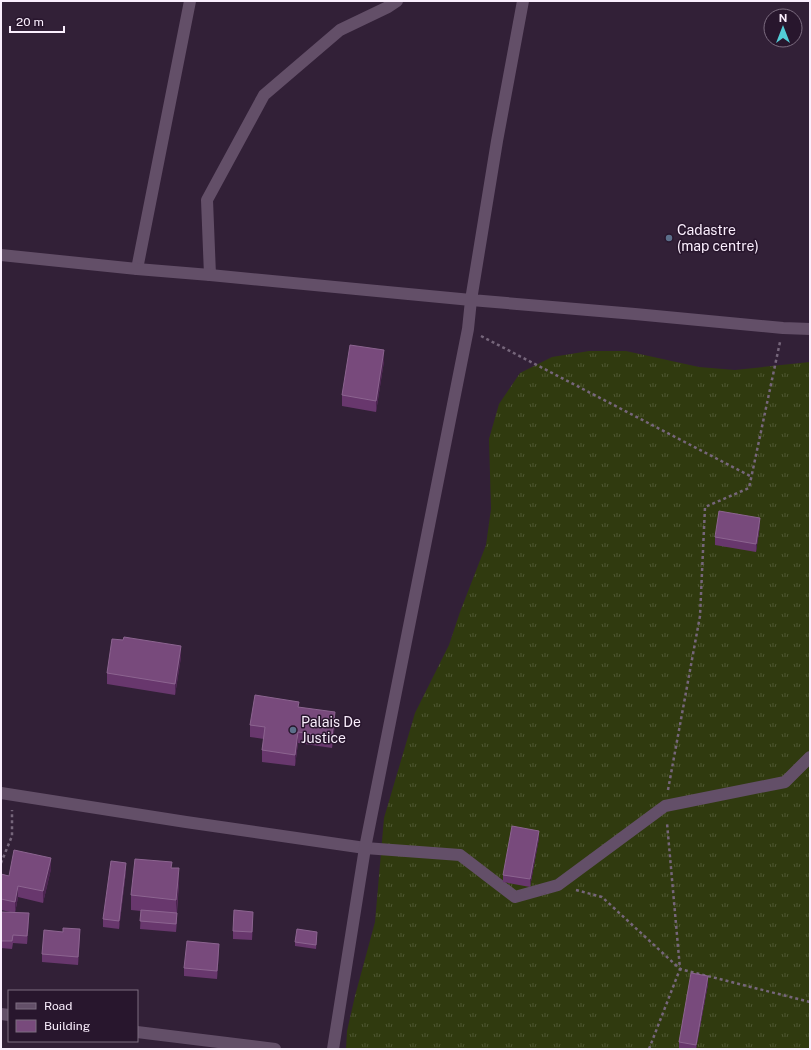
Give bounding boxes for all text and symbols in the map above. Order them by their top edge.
scale bar [10,8,64,34]
north arrow [763,8,803,48]
text: N [779,12,787,24]
text: 20 m [16,15,44,29]
place label: Cadastre (map centre) [677,222,759,254]
marker: Cadastre (map centre) [664,233,674,243]
place label: Palais De Justice [301,714,361,746]
marker: Palais De Justice [288,725,298,735]
legend [8,990,138,1042]
text: Road [44,999,72,1013]
text: Building [44,1019,90,1033]

